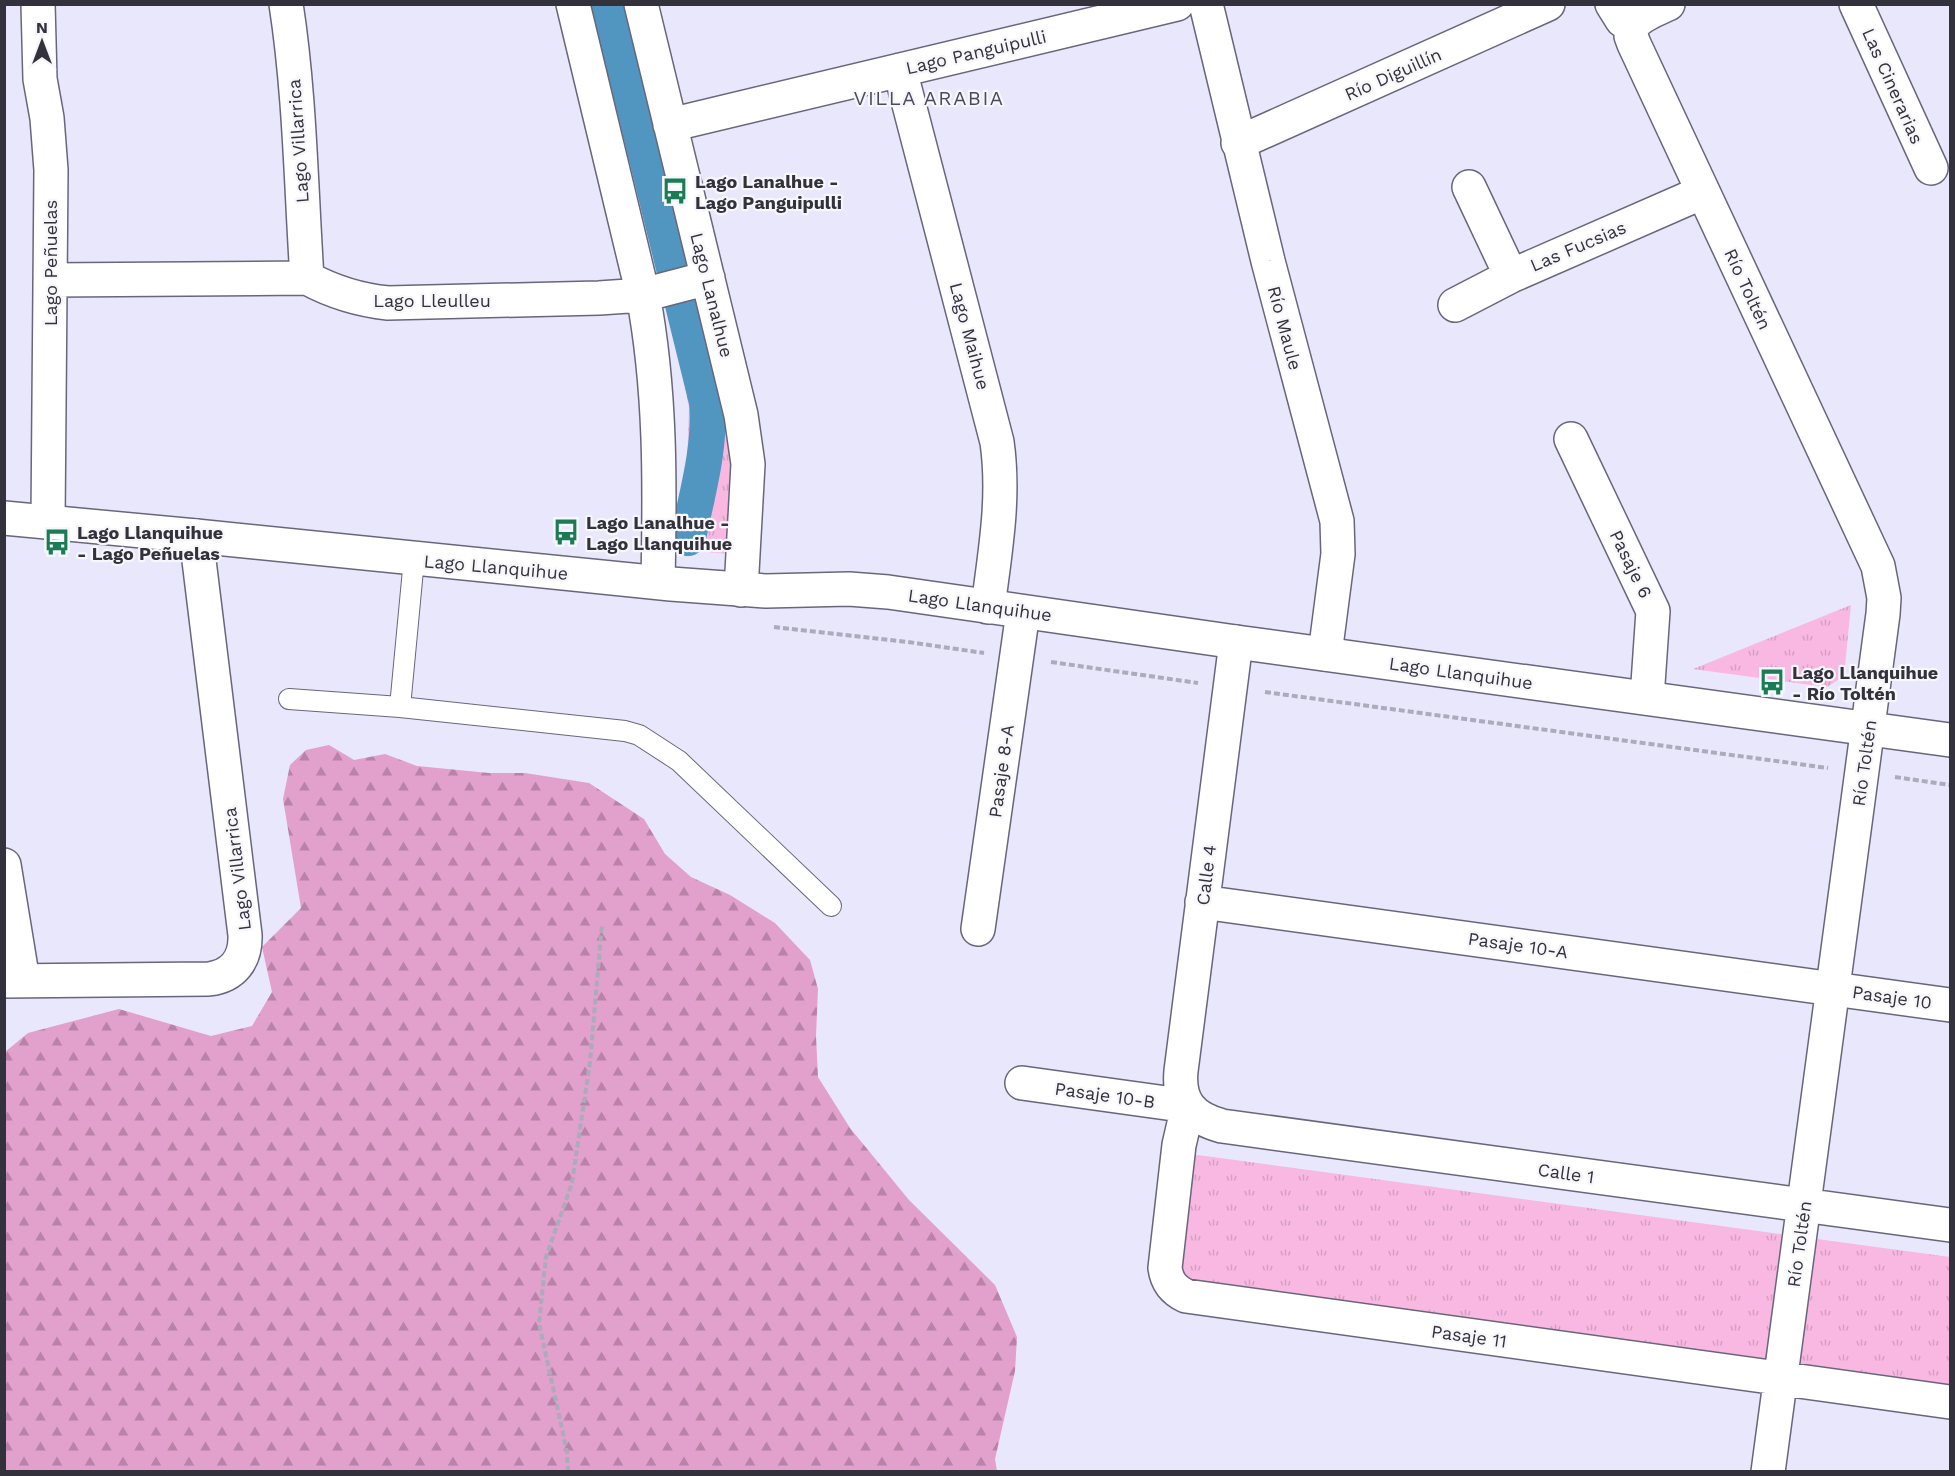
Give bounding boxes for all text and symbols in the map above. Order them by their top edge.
north arrow [12,12,72,72]
text: N [36,18,48,37]
street label: Las Cinerarias [1858,25,1928,147]
street label: Lago Panguipulli [904,26,1048,78]
street label: Río Diguillín [1341,43,1445,105]
street label: Lago Villarrica [283,78,313,204]
district label: VILLA ARABIA [853,86,1005,110]
place label: Lago Lanalhue - Lago Panguipulli [695,171,842,213]
bus stop icon: Lago Lanalhue - Lago Panguipulli [660,176,690,206]
street label: Lago Peñuelas [40,200,61,326]
street label: Las Fucsias [1527,216,1629,276]
street label: Lago Lanalhue [686,230,738,360]
street label: Río Toltén [1720,245,1776,333]
street label: Lago Maihue [946,280,994,392]
street label: Río Maule [1264,284,1306,372]
street label: Lago Lleulleu [373,290,491,311]
place label: Lago Lanalhue - Lago Llanquihue [586,512,732,554]
bus stop icon: Lago Lanalhue - Lago Llanquihue [551,517,581,547]
place label: Lago Llanquihue - Lago Peñuelas [77,522,223,564]
bus stop icon: Lago Llanquihue - Lago Peñuelas [42,527,72,557]
street label: Pasaje 6 [1606,527,1656,601]
street label: Lago Llanquihue [423,550,569,584]
street label: Lago Llanquihue [907,585,1053,625]
street label: Lago Llanquihue [1388,653,1534,693]
place label: Lago Llanquihue - Río Toltén [1792,662,1938,704]
bus stop icon: Lago Llanquihue - Río Toltén [1757,667,1787,697]
street label: Río Toltén [1848,718,1880,808]
street label: Pasaje 8-A [984,723,1018,819]
street label: Lago Villarrica [219,806,255,932]
street label: Calle 4 [1192,843,1220,907]
street label: Pasaje 10-A [1467,928,1569,962]
street label: Pasaje 10 [1851,981,1933,1013]
street label: Pasaje 10-B [1054,1078,1156,1112]
street label: Calle 1 [1536,1159,1596,1187]
street label: Río Toltén [1783,1199,1815,1289]
street label: Pasaje 11 [1430,1320,1508,1352]

